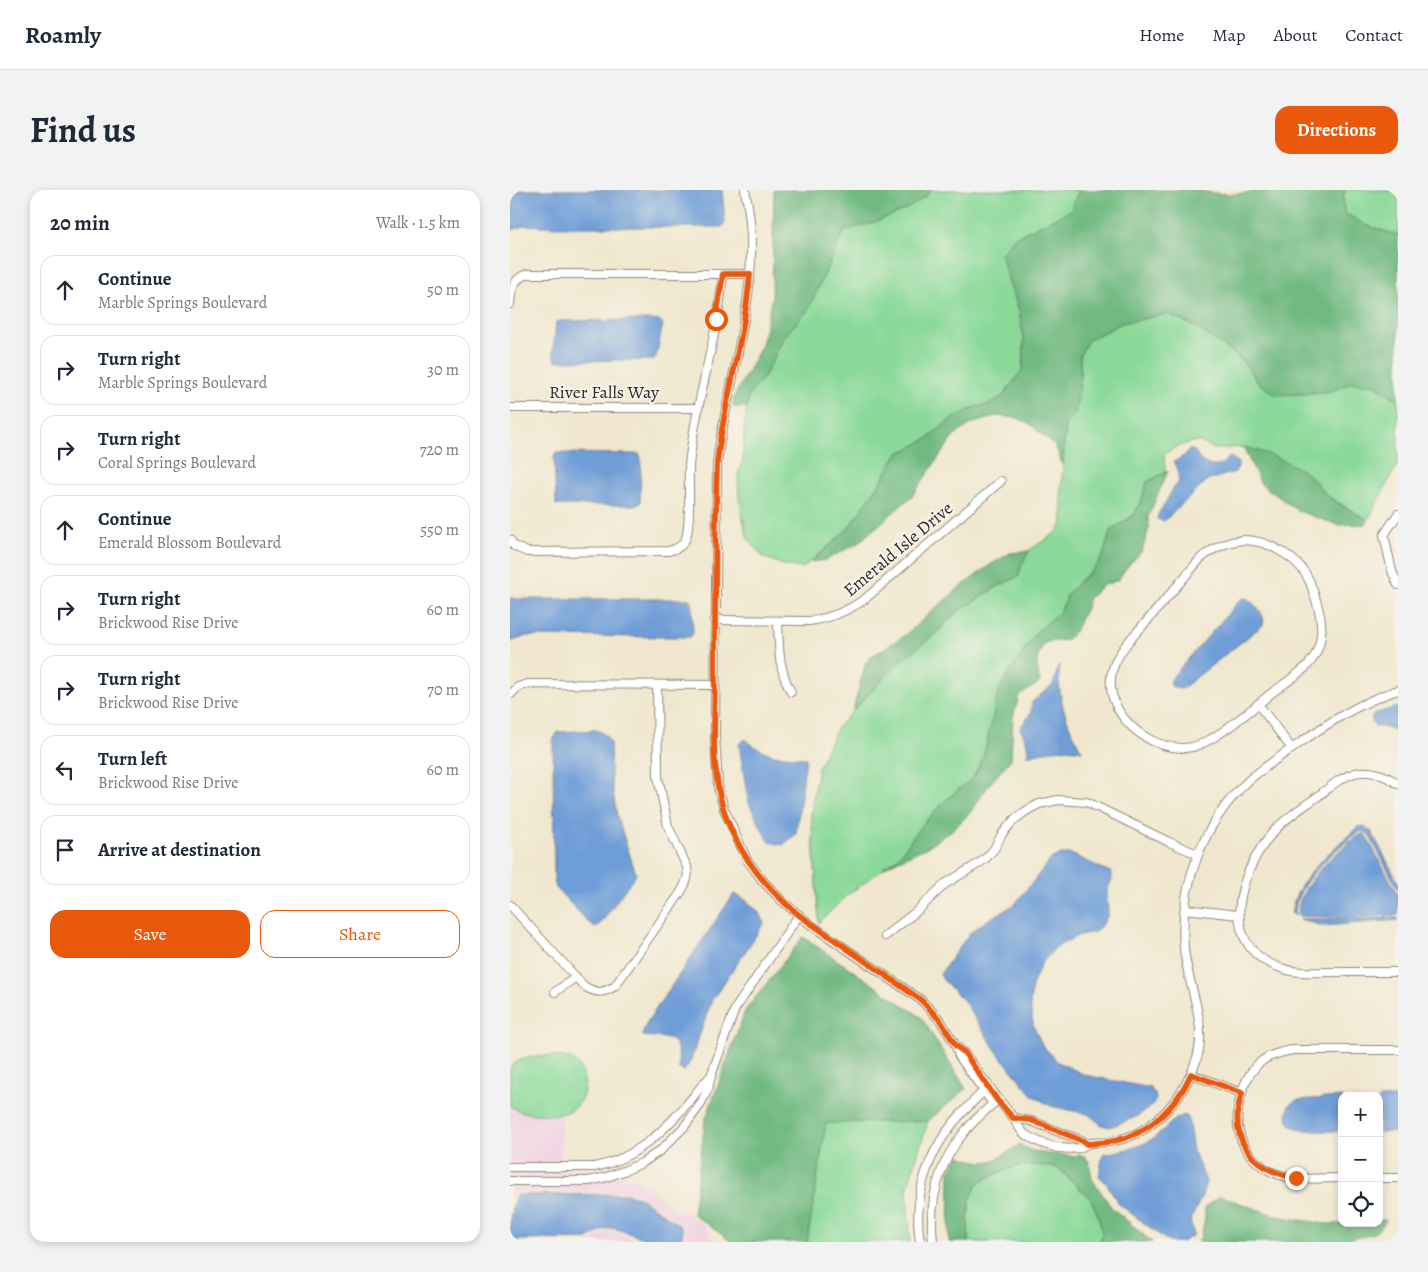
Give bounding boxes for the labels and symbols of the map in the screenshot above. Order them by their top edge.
route start [705,308,728,331]
street label: River Falls Way [549,380,660,404]
street label: Emerald Isle Drive [838,496,958,602]
route end [1285,1167,1308,1190]

